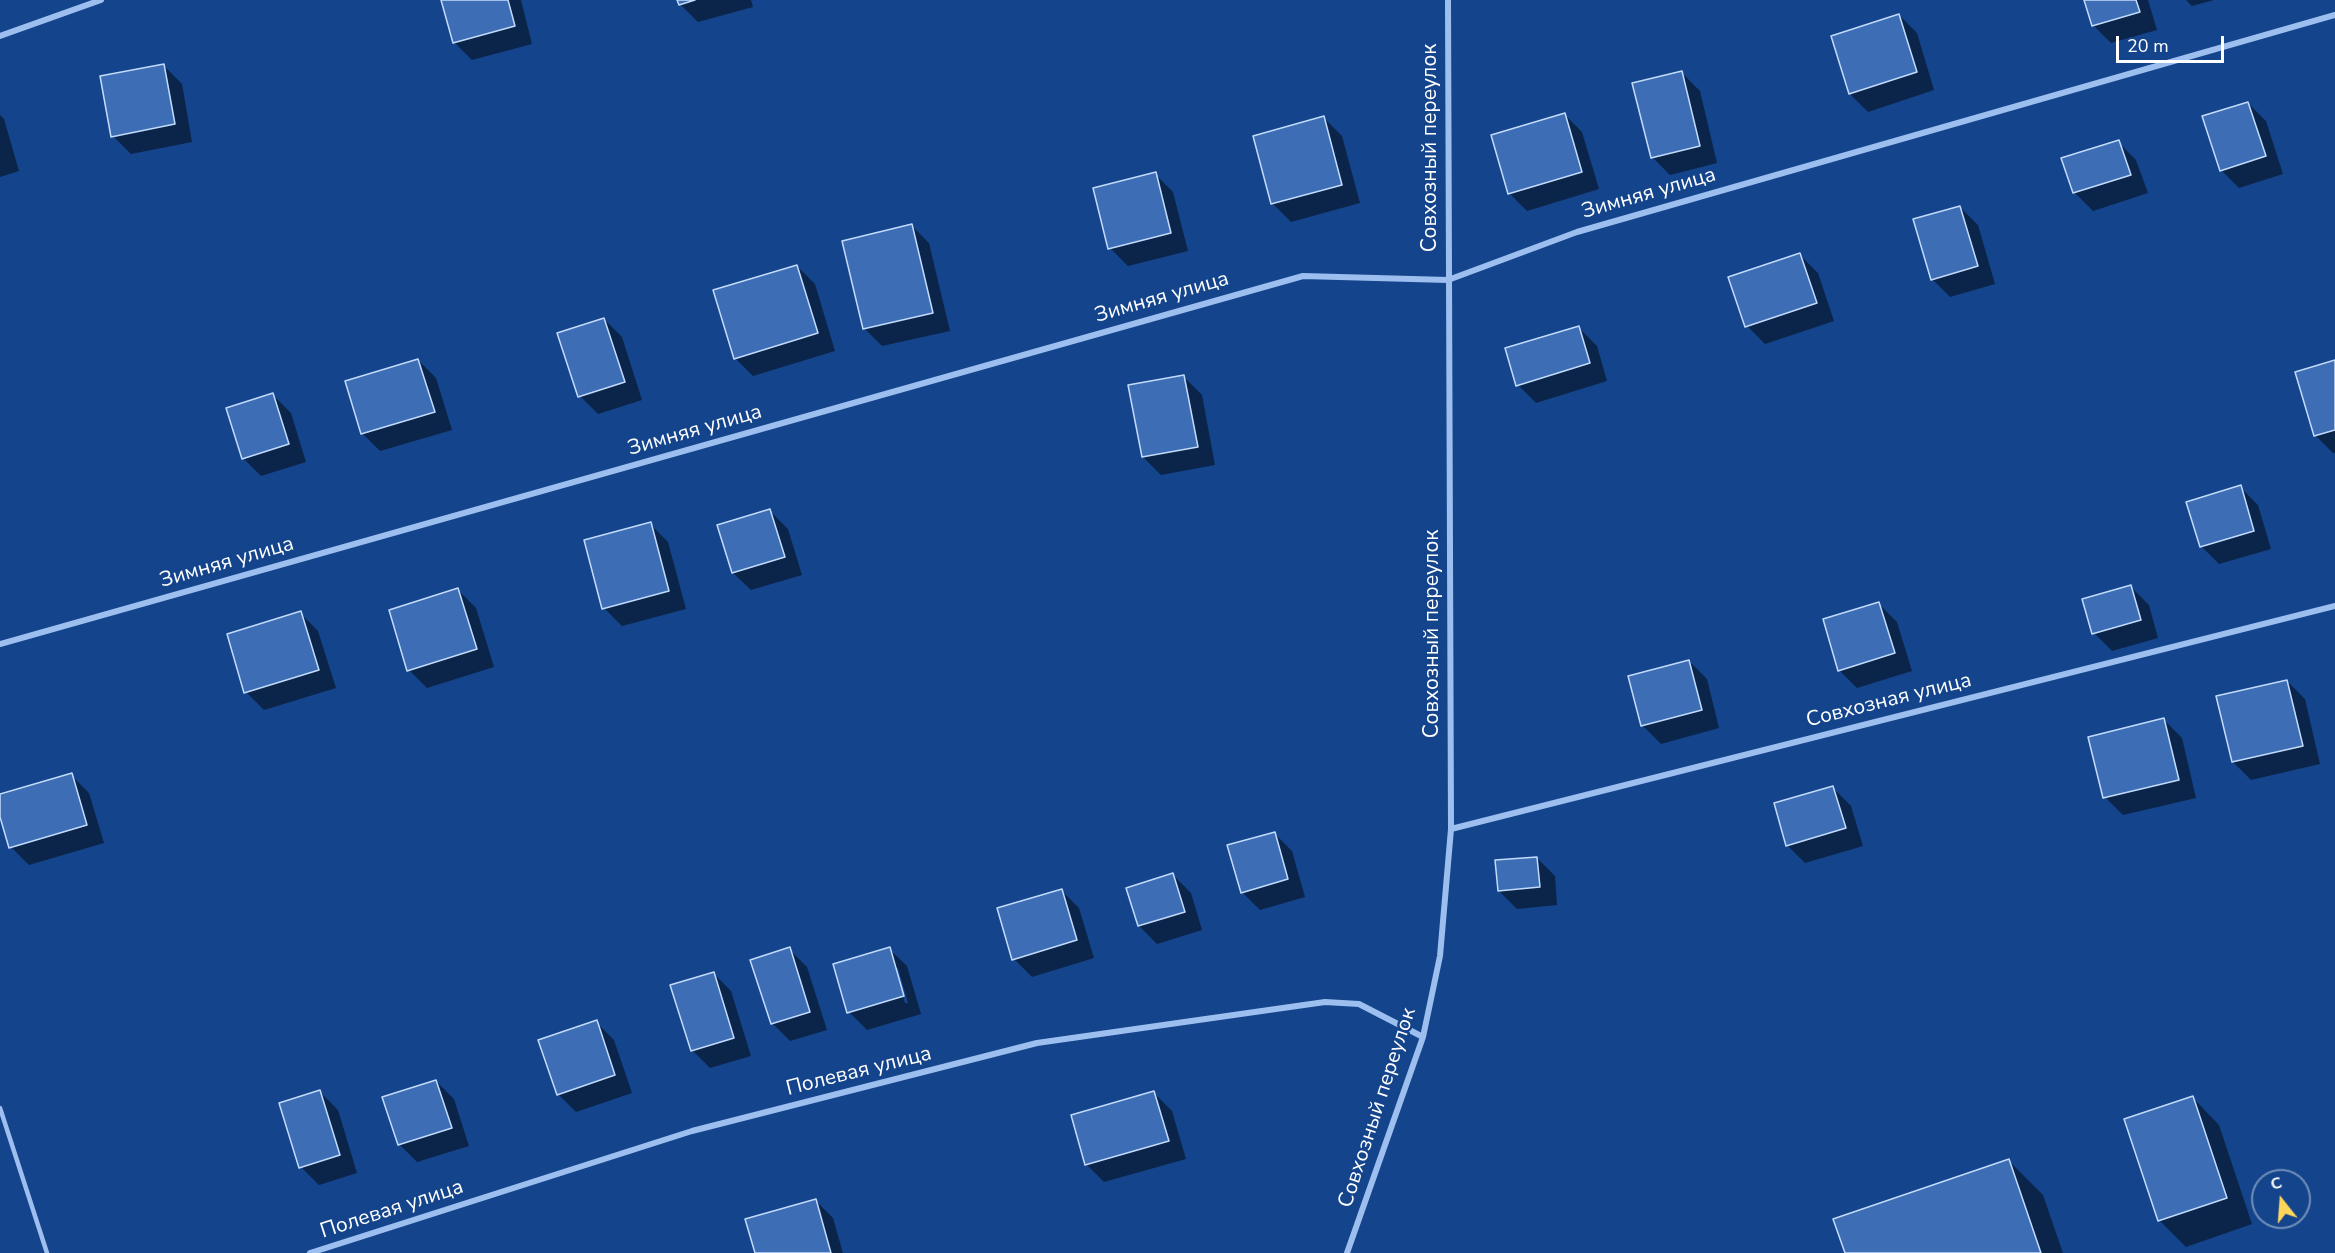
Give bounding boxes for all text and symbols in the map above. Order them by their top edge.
scale bar [2119,24,2227,62]
text: 20 m [2127,34,2169,58]
street label: Совхозный переулок [1418,44,1444,252]
street label: Зимняя улица [1579,163,1719,225]
street label: Зимняя улица [1092,267,1232,329]
street label: Зимняя улица [625,400,765,462]
street label: Совхозный переулок [1420,530,1446,738]
street label: Зимняя улица [157,532,297,594]
street label: Совхозная улица [1804,668,1974,734]
street label: Совхозный переулок [1334,1005,1422,1211]
street label: Полевая улица [784,1042,934,1102]
north arrow [2251,1169,2311,1229]
text: С [2268,1172,2285,1196]
street label: Полевая улица [317,1175,467,1245]

